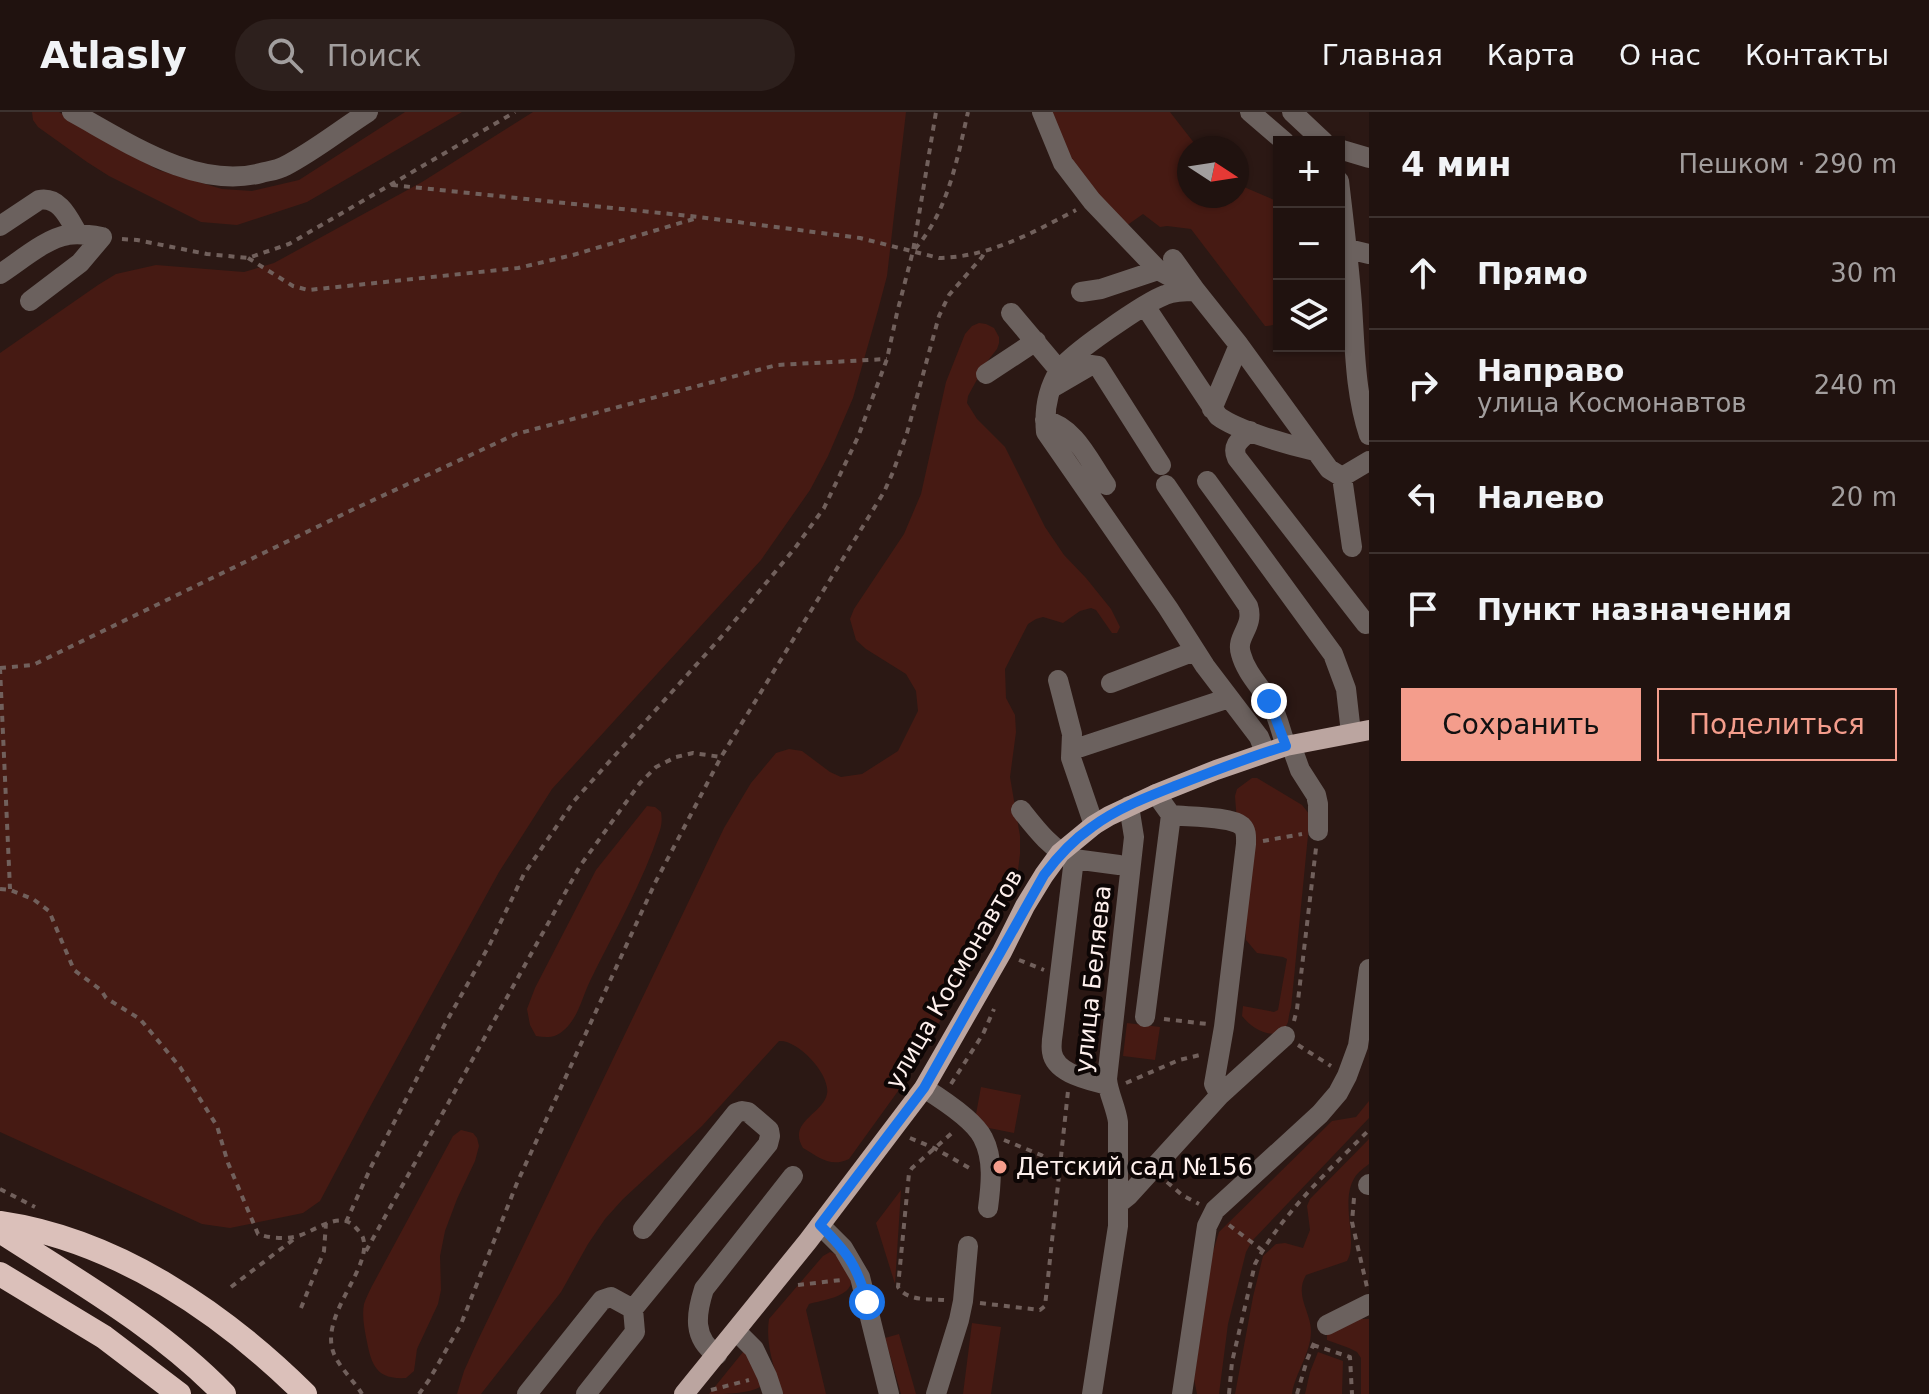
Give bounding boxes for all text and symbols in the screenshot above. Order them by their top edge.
search box [235,19,795,91]
text: Atlasly [40,33,187,77]
icon: search [263,33,307,77]
text: Поиск [327,38,422,73]
text: Главная [1322,39,1443,72]
text: Карта [1487,39,1575,72]
text: О нас [1619,39,1701,72]
text: Контакты [1745,39,1889,72]
north arrow [1177,136,1249,208]
map controls [1273,136,1345,352]
button: + [1273,136,1345,208]
text: 4 мин [1401,144,1512,184]
text: Пешком · 290 m [1678,149,1897,179]
button: − [1273,208,1345,280]
icon: ahead [1401,251,1445,295]
text: Прямо [1477,256,1588,291]
text: 30 m [1830,258,1897,288]
button: layers [1273,280,1345,352]
text: Направо [1477,353,1624,388]
icon: right [1401,363,1445,407]
text: 240 m [1814,370,1897,400]
text: улица Космонавтов [1477,388,1747,418]
icon: left [1401,475,1445,519]
text: Налево [1477,480,1604,515]
text: 20 m [1830,482,1897,512]
icon: arrive [1401,587,1445,631]
text: Пункт назначения [1477,592,1792,627]
route end [1251,683,1287,719]
button: Сохранить [1401,688,1641,761]
button: Поделиться [1657,688,1897,761]
street label: улица Космонавтов [880,864,1028,1094]
street label: улица Беляева [1069,884,1117,1074]
place label: Детский сад №156 [1016,1153,1253,1181]
marker: Детский сад №156 [991,1158,1009,1176]
route start [849,1284,885,1320]

